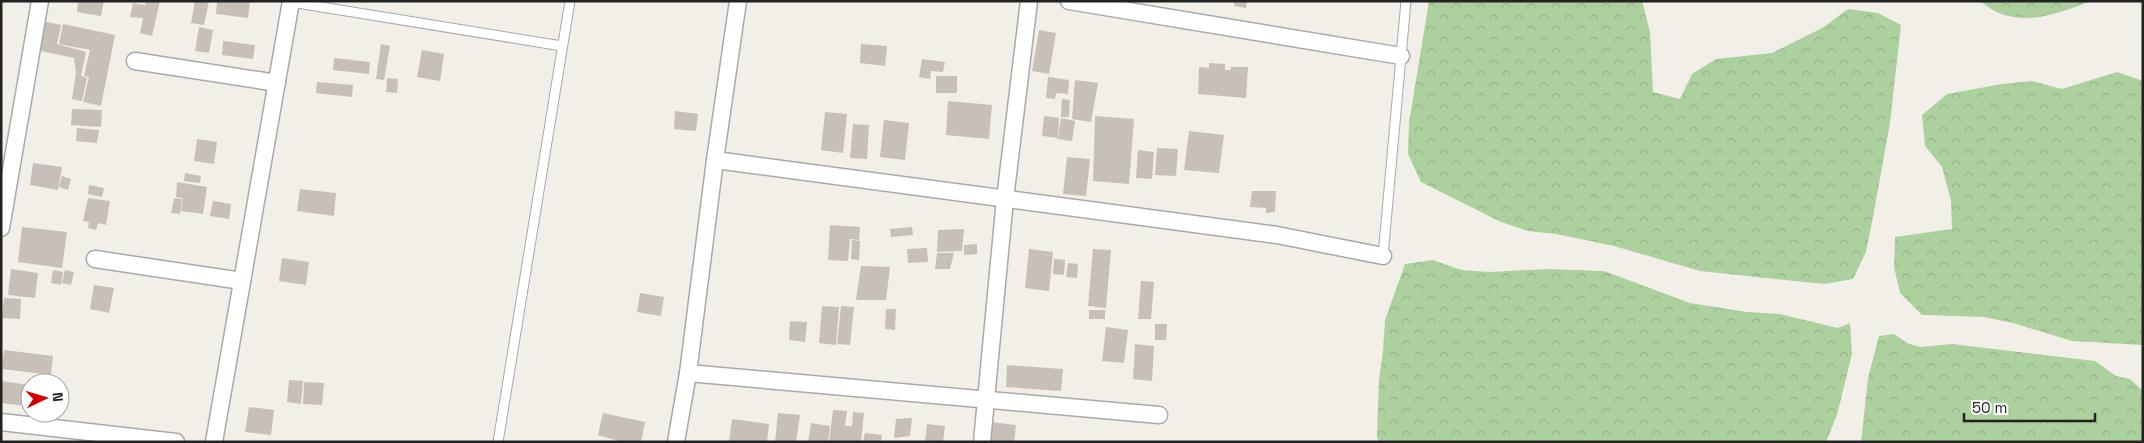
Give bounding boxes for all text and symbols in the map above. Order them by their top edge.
north arrow [20,373,70,423]
scale bar [1964,390,2095,422]
text: N [49,391,67,402]
text: 50 m [1972,398,2007,417]

